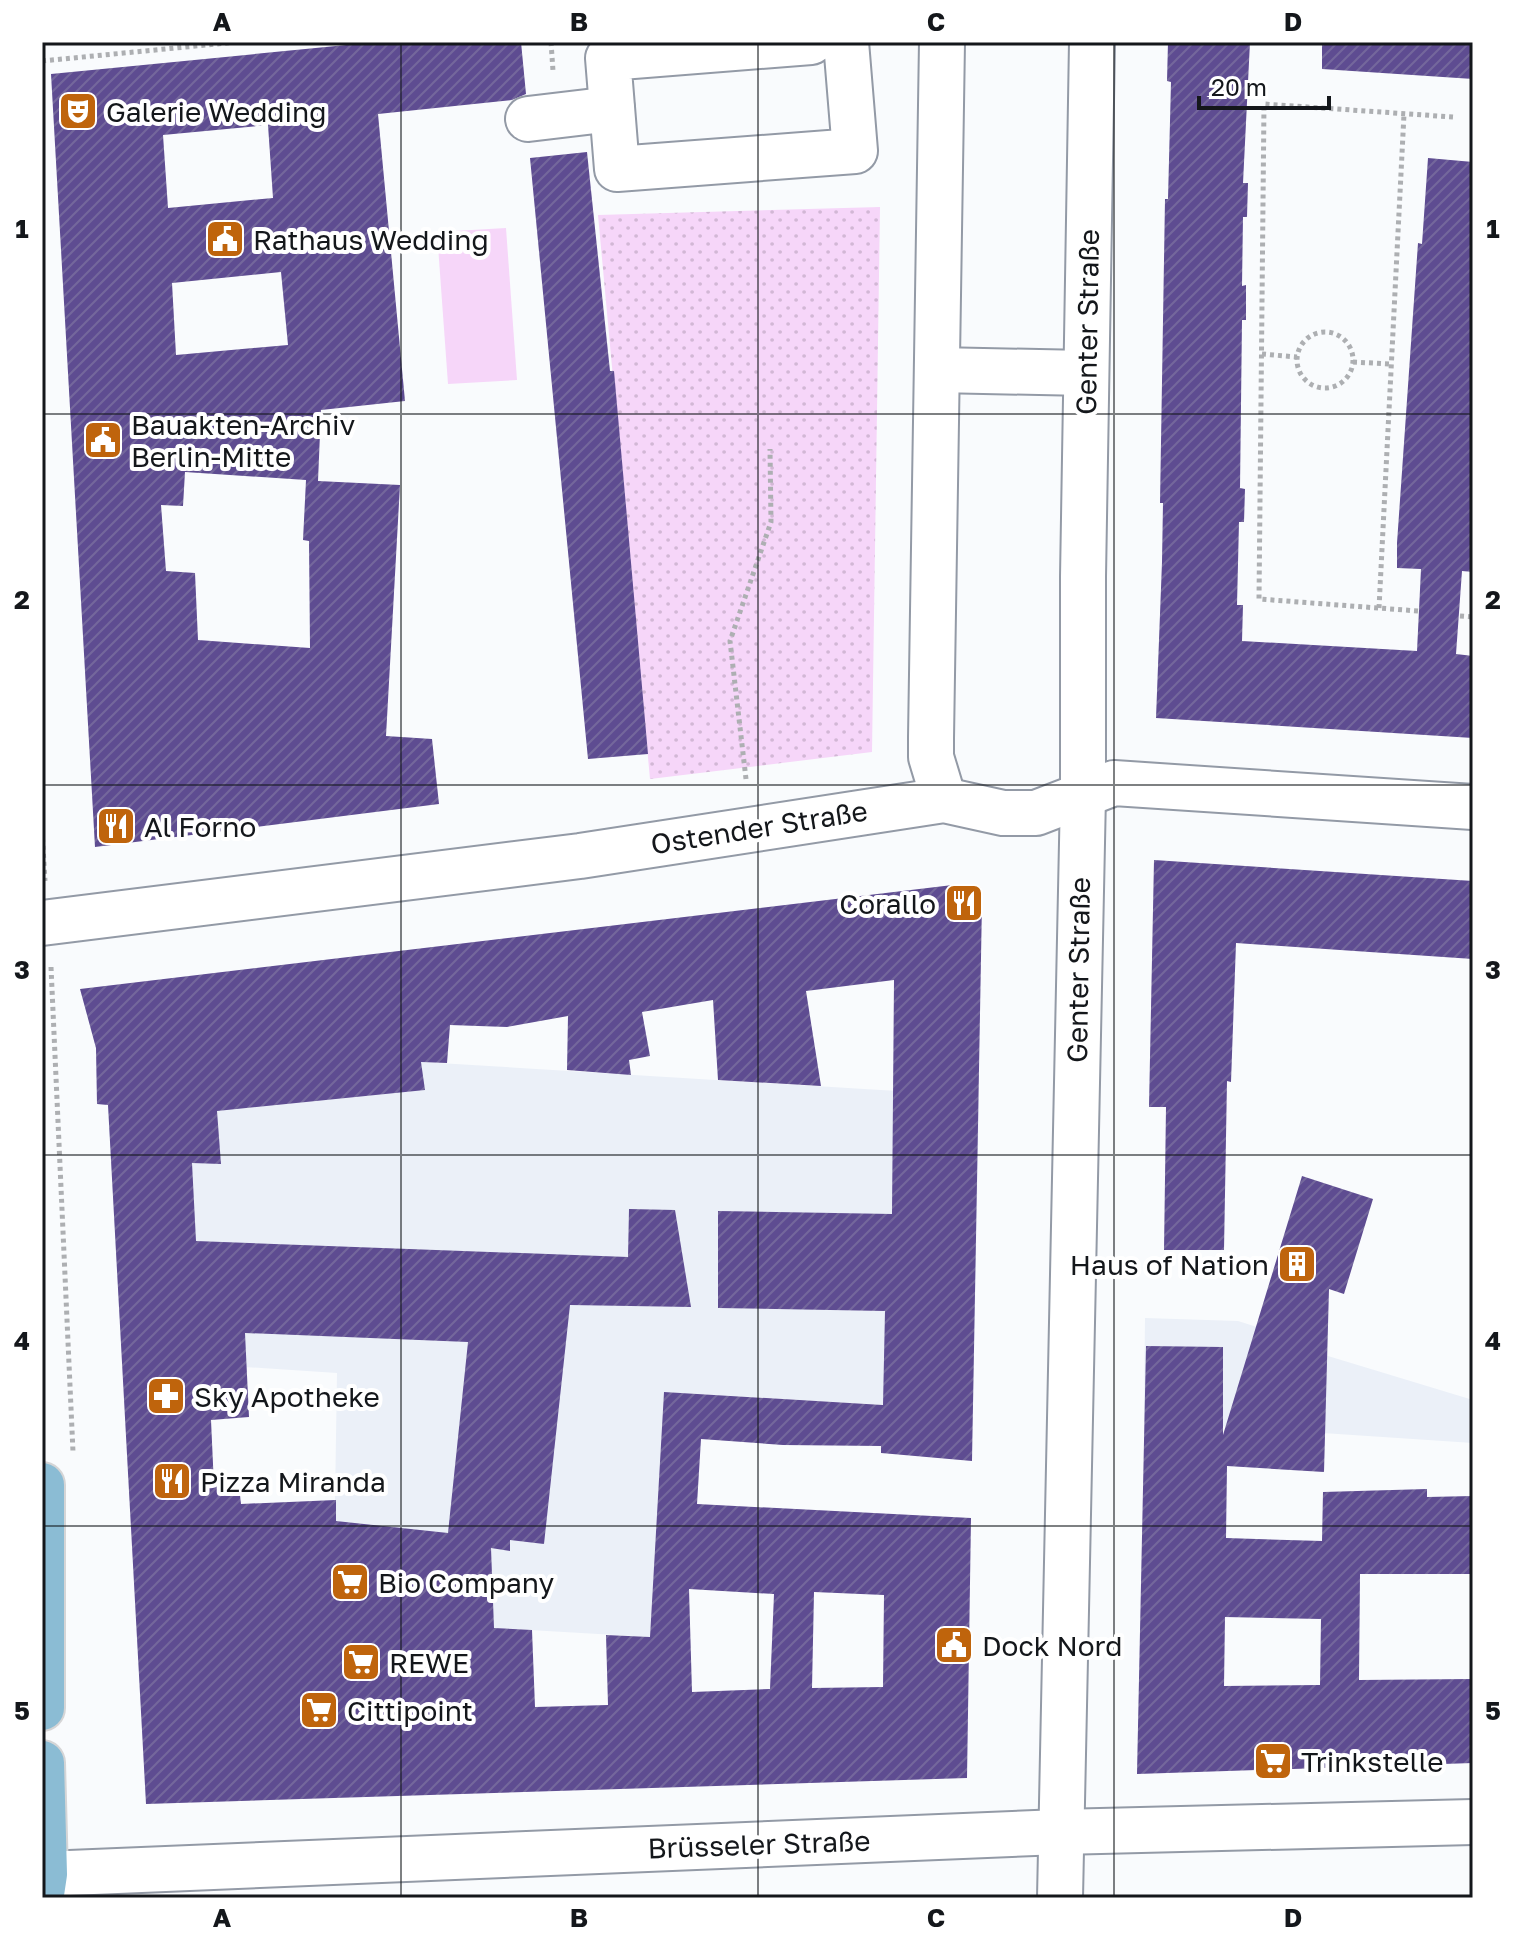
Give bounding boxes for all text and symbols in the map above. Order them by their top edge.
text: A [213,6,232,37]
text: B [570,6,588,37]
text: C [927,6,945,37]
text: D [1284,6,1302,37]
scale bar [1199,60,1329,110]
text: 20 m [1211,72,1267,101]
theatre icon: Galerie Wedding [57,90,99,132]
place label: Galerie Wedding [106,95,327,128]
text: 1 [15,213,29,244]
text: 1 [1486,213,1500,244]
public building icon: Rathaus Wedding [204,218,246,260]
place label: Rathaus Wedding [253,223,489,256]
street label: Genter Straße [1069,229,1105,415]
place label: Bauakten-Archiv Berlin-Mitte [131,408,355,473]
public building icon: Bauakten-Archiv Berlin-Mitte [82,419,124,461]
text: 2 [14,584,30,615]
text: 2 [1485,584,1501,615]
street label: Ostender Straße [648,794,870,860]
restaurant icon: Al Forno [95,805,137,847]
place label: Al Forno [144,810,256,843]
street label: Genter Straße [1060,877,1096,1063]
restaurant icon: Corallo [943,882,985,924]
place label: Corallo [839,887,936,920]
text: 3 [14,954,30,985]
text: 3 [1485,954,1501,985]
building icon: Haus of Nation [1276,1243,1318,1285]
place label: Haus of Nation [1070,1248,1269,1281]
text: 4 [14,1325,30,1356]
text: 4 [1485,1325,1501,1356]
pharmacy icon: Sky Apotheke [145,1375,187,1417]
place label: Sky Apotheke [194,1380,380,1413]
restaurant icon: Pizza Miranda [151,1460,193,1502]
place label: Pizza Miranda [200,1465,386,1498]
supermarket icon: Bio Company [329,1561,371,1603]
place label: Bio Company [378,1566,554,1599]
public building icon: Dock Nord [933,1624,975,1666]
place label: Dock Nord [982,1629,1122,1662]
supermarket icon: REWE [340,1641,382,1683]
place label: REWE [389,1646,469,1679]
supermarket icon: Cittipoint [298,1689,340,1731]
place label: Cittipoint [347,1694,473,1727]
text: 5 [14,1695,30,1726]
text: 5 [1485,1695,1501,1726]
supermarket icon: Trinkstelle [1252,1740,1294,1782]
place label: Trinkstelle [1301,1745,1443,1778]
street label: Brüsseler Straße [647,1824,871,1864]
text: A [213,1902,232,1933]
text: B [570,1902,588,1933]
text: C [927,1902,945,1933]
text: D [1284,1902,1302,1933]

